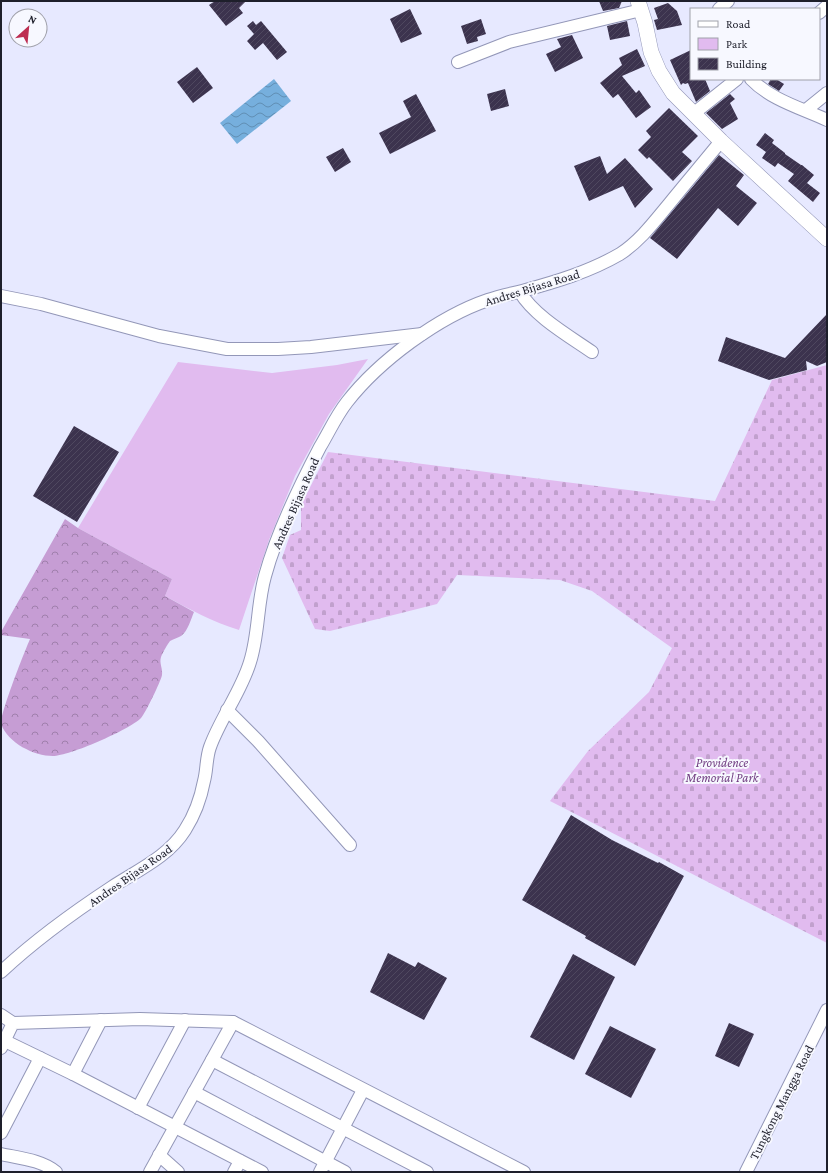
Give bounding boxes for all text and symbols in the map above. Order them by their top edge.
north arrow [8,8,48,48]
legend [690,8,820,80]
text: N [26,12,39,26]
text: Road [726,17,751,31]
text: Park [726,37,748,51]
text: Building [726,57,767,71]
street label: Andres Bijasa Road [483,266,582,310]
street label: Andres Bijasa Road [269,455,323,552]
park label: Providence Memorial Park [684,755,760,785]
street label: Andres Bijasa Road [86,841,176,911]
street label: Tungkong Mangga Road [746,1042,817,1162]

